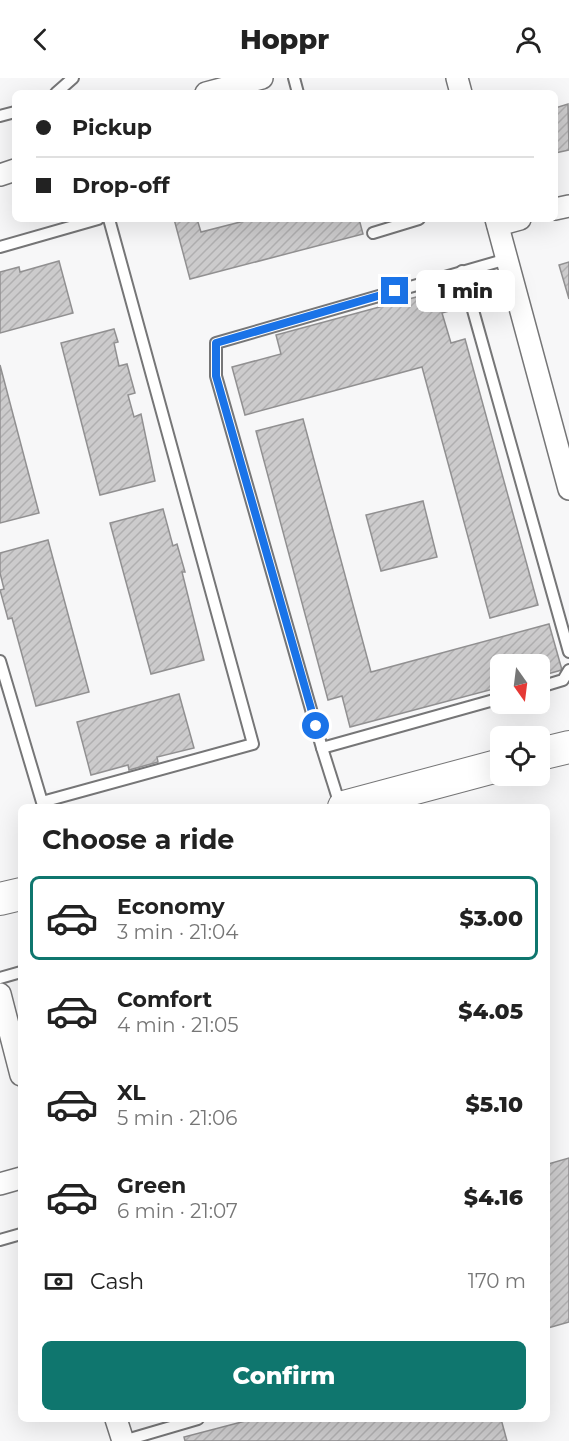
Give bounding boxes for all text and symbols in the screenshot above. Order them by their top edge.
icon: back [24,23,57,56]
text: Hoppr [240,23,329,56]
icon: person [512,23,545,56]
text: Pickup [72,114,152,141]
text: Drop-off [72,172,170,199]
callout: 1 min [416,270,515,312]
route end [381,277,408,304]
text: 1 min [438,279,493,303]
north arrow [490,654,550,714]
map controls [490,654,550,786]
route start [302,712,329,739]
button: locate [490,726,550,786]
text: Choose a ride [42,823,234,856]
icon: car [45,891,99,945]
text: Economy [117,893,225,920]
text: $3.00 [459,905,523,932]
text: 3 min · 21:04 [117,920,238,944]
icon: car [45,984,99,1038]
text: Comfort [117,986,212,1013]
text: $4.05 [458,998,523,1025]
text: 4 min · 21:05 [117,1013,238,1037]
icon: car [45,1077,99,1131]
text: XL [117,1079,146,1106]
text: $5.10 [466,1091,523,1118]
text: 5 min · 21:06 [117,1106,237,1130]
icon: car [45,1170,99,1224]
text: Green [117,1172,186,1199]
text: $4.16 [464,1184,523,1211]
text: 6 min · 21:07 [117,1199,238,1223]
icon: cash [42,1265,75,1298]
text: Cash [90,1268,144,1295]
text: 170 m [468,1269,526,1293]
button: Confirm [42,1341,526,1410]

